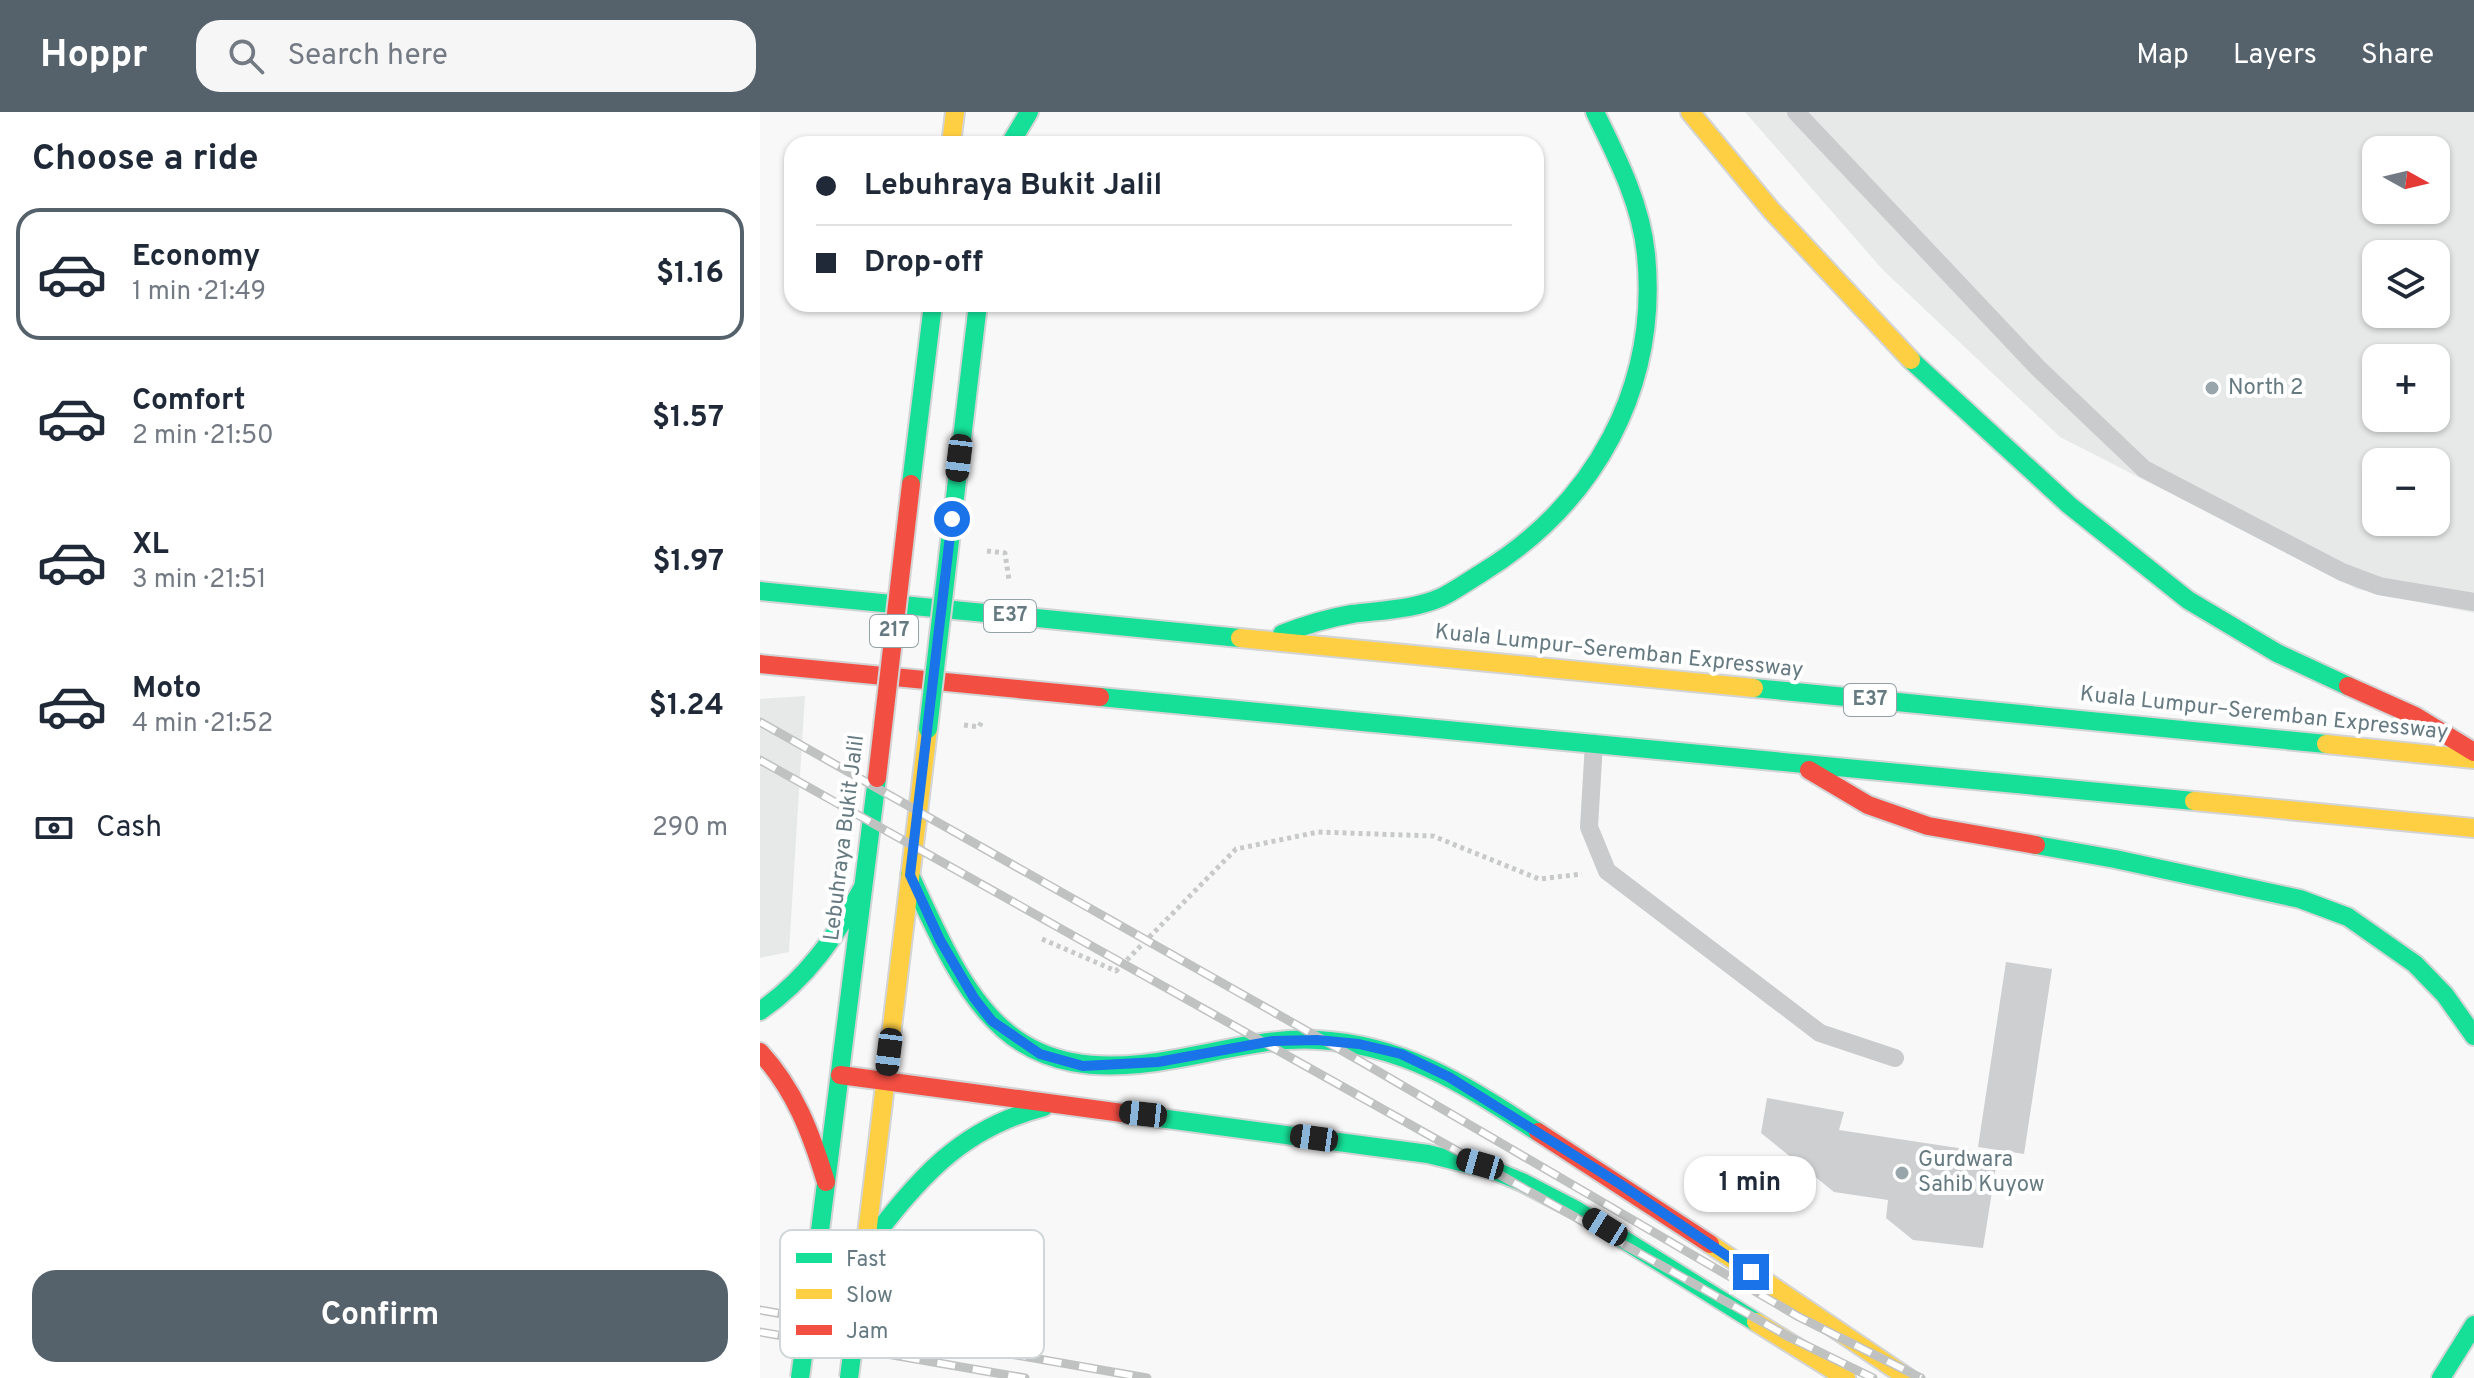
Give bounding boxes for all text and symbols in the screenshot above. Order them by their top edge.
search box [196,20,756,92]
text: Hoppr [40,32,148,81]
icon: search [224,34,268,78]
text: Search here [288,38,448,75]
text: Map [2136,38,2189,74]
text: Layers [2233,38,2317,74]
text: Share [2361,38,2434,74]
north arrow [2362,136,2450,224]
map controls [2362,136,2450,536]
text: Choose a ride [32,137,258,183]
text: Lebuhraya Bukit Jalil [864,168,1162,205]
icon: car [36,238,108,310]
text: Economy [132,239,260,276]
button: layers [2362,240,2450,328]
text: Drop-off [864,245,983,282]
text: $1.16 [656,256,724,293]
text: 1 min · 21:49 [132,276,266,309]
button: + [2362,344,2450,432]
place label: North 2 [2228,375,2304,402]
marker: North 2 [2203,379,2221,397]
icon: car [36,382,108,454]
text: Comfort [132,383,245,420]
text: $1.57 [652,400,724,437]
text: 2 min · 21:50 [132,420,274,453]
car [944,433,974,483]
button: − [2362,448,2450,536]
route start [934,501,970,537]
icon: car [36,526,108,598]
text: XL [132,527,169,564]
text: $1.97 [652,544,724,581]
text: 3 min · 21:51 [132,564,267,597]
road number: E37 [984,600,1036,632]
road number: 217 [870,615,918,647]
street label: Kuala Lumpur–Seremban Expressway [1434,619,1804,685]
icon: car [36,670,108,742]
text: Moto [132,671,202,708]
street label: Kuala Lumpur–Seremban Expressway [2079,681,2449,747]
road number: E37 [1844,684,1896,716]
text: $1.24 [649,688,724,725]
text: 4 min · 21:52 [132,708,273,741]
street label: Lebuhraya Bukit Jalil [819,733,871,943]
icon: cash [32,806,76,850]
text: Cash [96,810,162,847]
text: 290 m [652,812,728,845]
car [874,1027,904,1077]
car [1118,1100,1168,1128]
car [1289,1123,1339,1153]
car [1454,1146,1506,1182]
place label: Gurdwara Sahib Kuyow [1918,1147,2045,1199]
callout: 1 min [1685,1156,1817,1212]
marker: Gurdwara Sahib Kuyow [1893,1164,1911,1182]
text: 1 min [1719,1167,1781,1200]
car [1578,1204,1632,1250]
legend [780,1230,1044,1358]
text: Fast [846,1247,887,1274]
route end [1733,1254,1769,1290]
button: Confirm [32,1270,728,1362]
text: Slow [846,1283,893,1310]
text: Jam [846,1319,889,1346]

